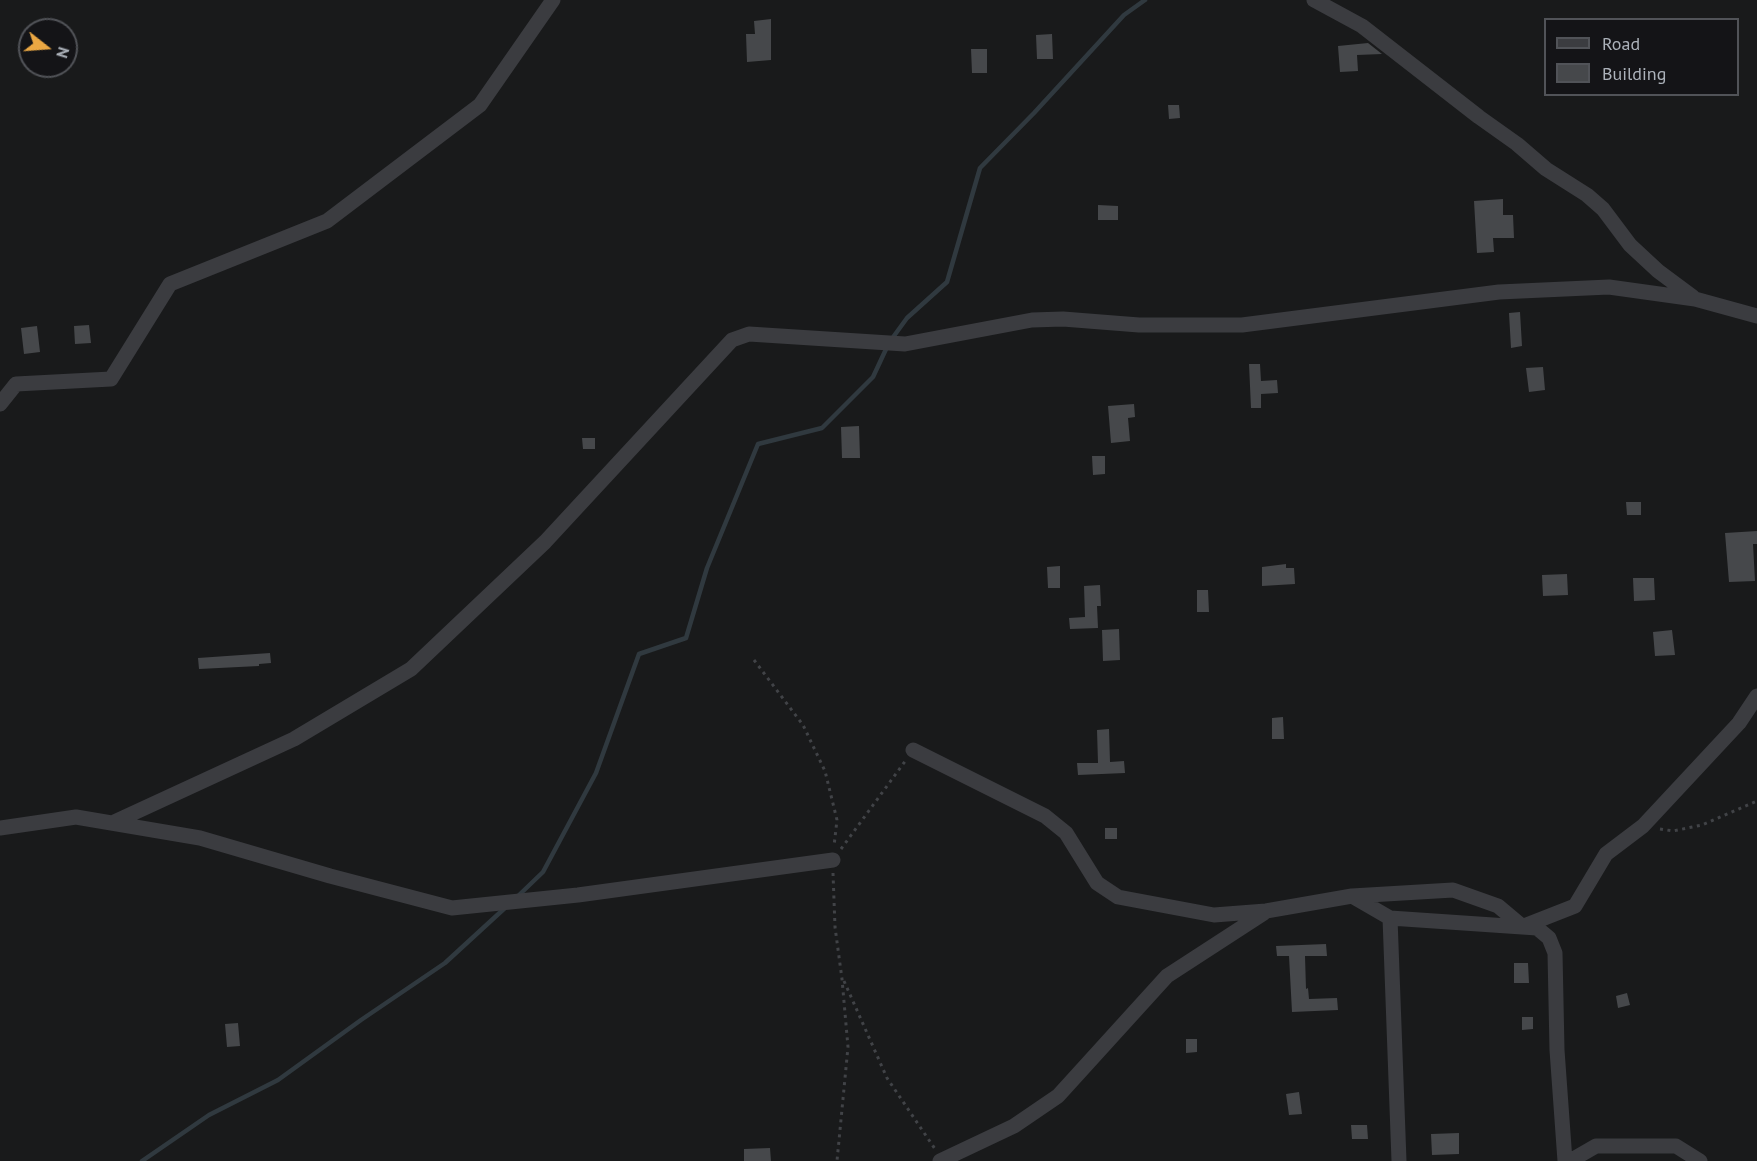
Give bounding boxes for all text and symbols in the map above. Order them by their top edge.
north arrow [18,18,78,78]
legend [1544,18,1739,96]
text: Road [1602,32,1640,55]
text: N [52,45,74,61]
text: Building [1602,62,1666,85]

